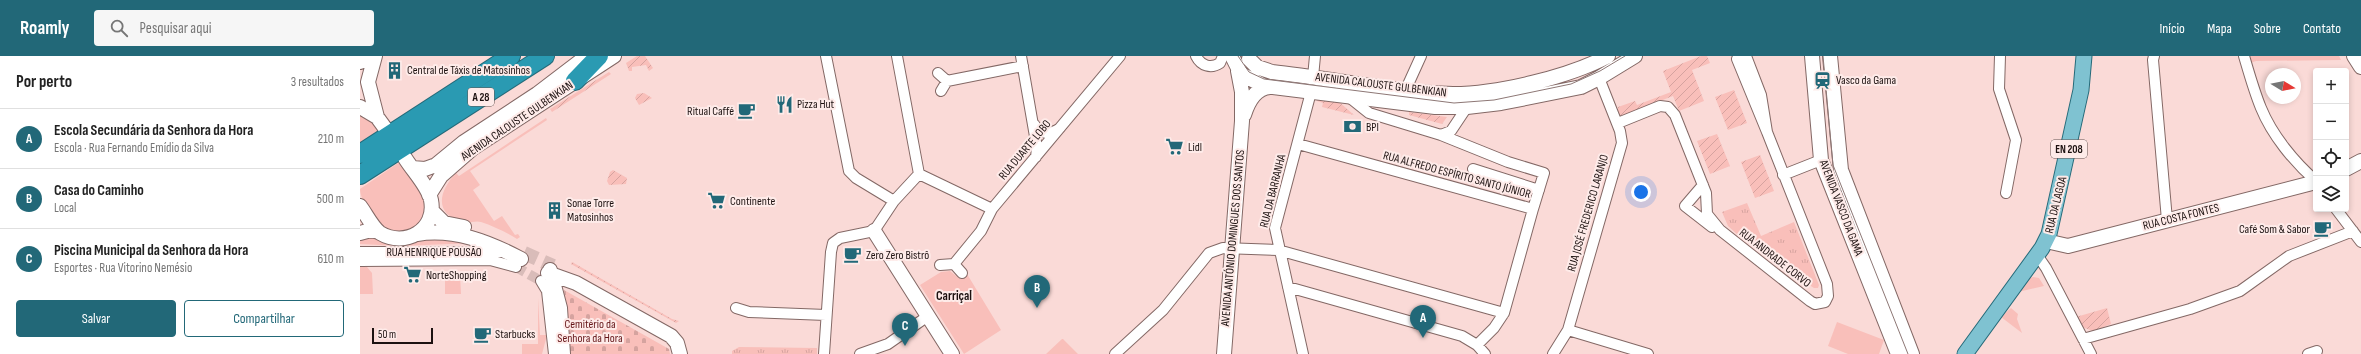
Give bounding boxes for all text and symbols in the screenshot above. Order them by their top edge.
search box [94,10,374,46]
text: Roamly [20,17,70,40]
icon: search [108,17,130,39]
text: Pesquisar aqui [140,19,211,38]
text: Início [2159,20,2185,37]
text: Mapa [2207,20,2232,37]
text: Sobre [2254,20,2281,37]
text: Contato [2303,20,2341,37]
building icon: Central de Táxis de Matosinhos [384,60,404,80]
place label: Central de Táxis de Matosinhos [407,63,530,78]
north arrow [2265,68,2301,104]
map controls [2313,68,2349,212]
button: + [2313,68,2349,104]
street label: AVENIDA CALOUSTE GULBENKIAN [1314,69,1448,100]
station icon: Vasco da Gama [1813,70,1833,90]
text: Por perto [16,72,72,92]
place label: Vasco da Gama [1836,73,1896,88]
text: 3 resultados [291,74,344,90]
street label: AVENIDA CALOUSTE GULBENKIAN [457,78,576,165]
road number: A 28 [468,88,494,106]
restaurant icon: Pizza Hut [774,94,794,114]
place label: Pizza Hut [797,97,835,112]
cafe icon: Ritual Caffé [737,101,757,121]
place label: Ritual Caffé [687,104,734,119]
button: − [2313,104,2349,140]
street label: RUA DUARTE LOBO [996,117,1055,183]
bank icon: BPI [1343,117,1363,137]
place label: BPI [1366,120,1379,135]
text: Escola Secundária da Senhora da Hora [54,121,253,140]
text: A [26,131,32,147]
text: 210 m [318,131,344,147]
supermarket icon: Lidl [1165,137,1185,157]
text: Escola · Rua Fernando Emídio da Silva [54,140,214,156]
place label: Lidl [1188,140,1202,155]
road number: EN 208 [2051,140,2087,158]
button: locate [2313,140,2349,176]
street label: RUA ALFREDO ESPÍRITO SANTO JÚNIOR [1382,148,1533,202]
street label: AVENIDA ANTÓNIO DOMINGUES DOS SANTOS [1218,149,1248,328]
street label: RUA DA BARRANHA [1257,152,1290,229]
street label: RUA JOSÉ FREDERICO LARANJO [1564,153,1612,273]
street label: AVENIDA VASCO DA GAMA [1815,157,1867,259]
street label: RUA DA LAGOA [2042,174,2070,235]
button: layers [2313,176,2349,212]
text: Casa do Caminho [54,181,144,200]
your location [1631,182,1651,202]
text: B [26,191,32,207]
text: 500 m [317,191,344,207]
supermarket icon: Continente [707,191,727,211]
place label: Continente [730,194,776,209]
place label: Sonae Torre Matosinhos [567,196,614,225]
text: Local [54,200,77,216]
building icon: Sonae Torre Matosinhos [544,200,564,220]
street label: RUA COSTA FONTES [2141,200,2221,234]
cafe icon: Café Som & Sabor [2313,219,2333,239]
place label: Café Som & Sabor [2239,222,2311,237]
street label: RUA ANDRADE CORVO [1736,225,1814,291]
text: Piscina Municipal da Senhora da Hora [54,241,248,260]
street label: RUA HENRIQUE POUSÃO [386,245,482,260]
cafe icon: Zero Zero Bistrô [843,245,863,265]
place label: Zero Zero Bistrô [866,248,929,263]
text: C [26,251,32,267]
text: 610 m [318,251,344,267]
text: Esportes · Rua Vitorino Nemésio [54,260,192,276]
supermarket icon: NorteShopping [403,265,423,285]
place label: NorteShopping [426,268,487,283]
pin: B [1024,275,1050,308]
district label: Carriçal [936,288,972,304]
button: Salvar [16,300,176,337]
button: Compartilhar [184,300,344,337]
pin: A [1410,305,1436,338]
pin: C [892,313,918,346]
park label: Cemitério da Senhora da Hora [557,317,623,346]
cafe icon: Starbucks [472,324,492,344]
scale bar [372,326,433,345]
place label: Starbucks [495,327,535,342]
text: 50 m [378,328,396,341]

